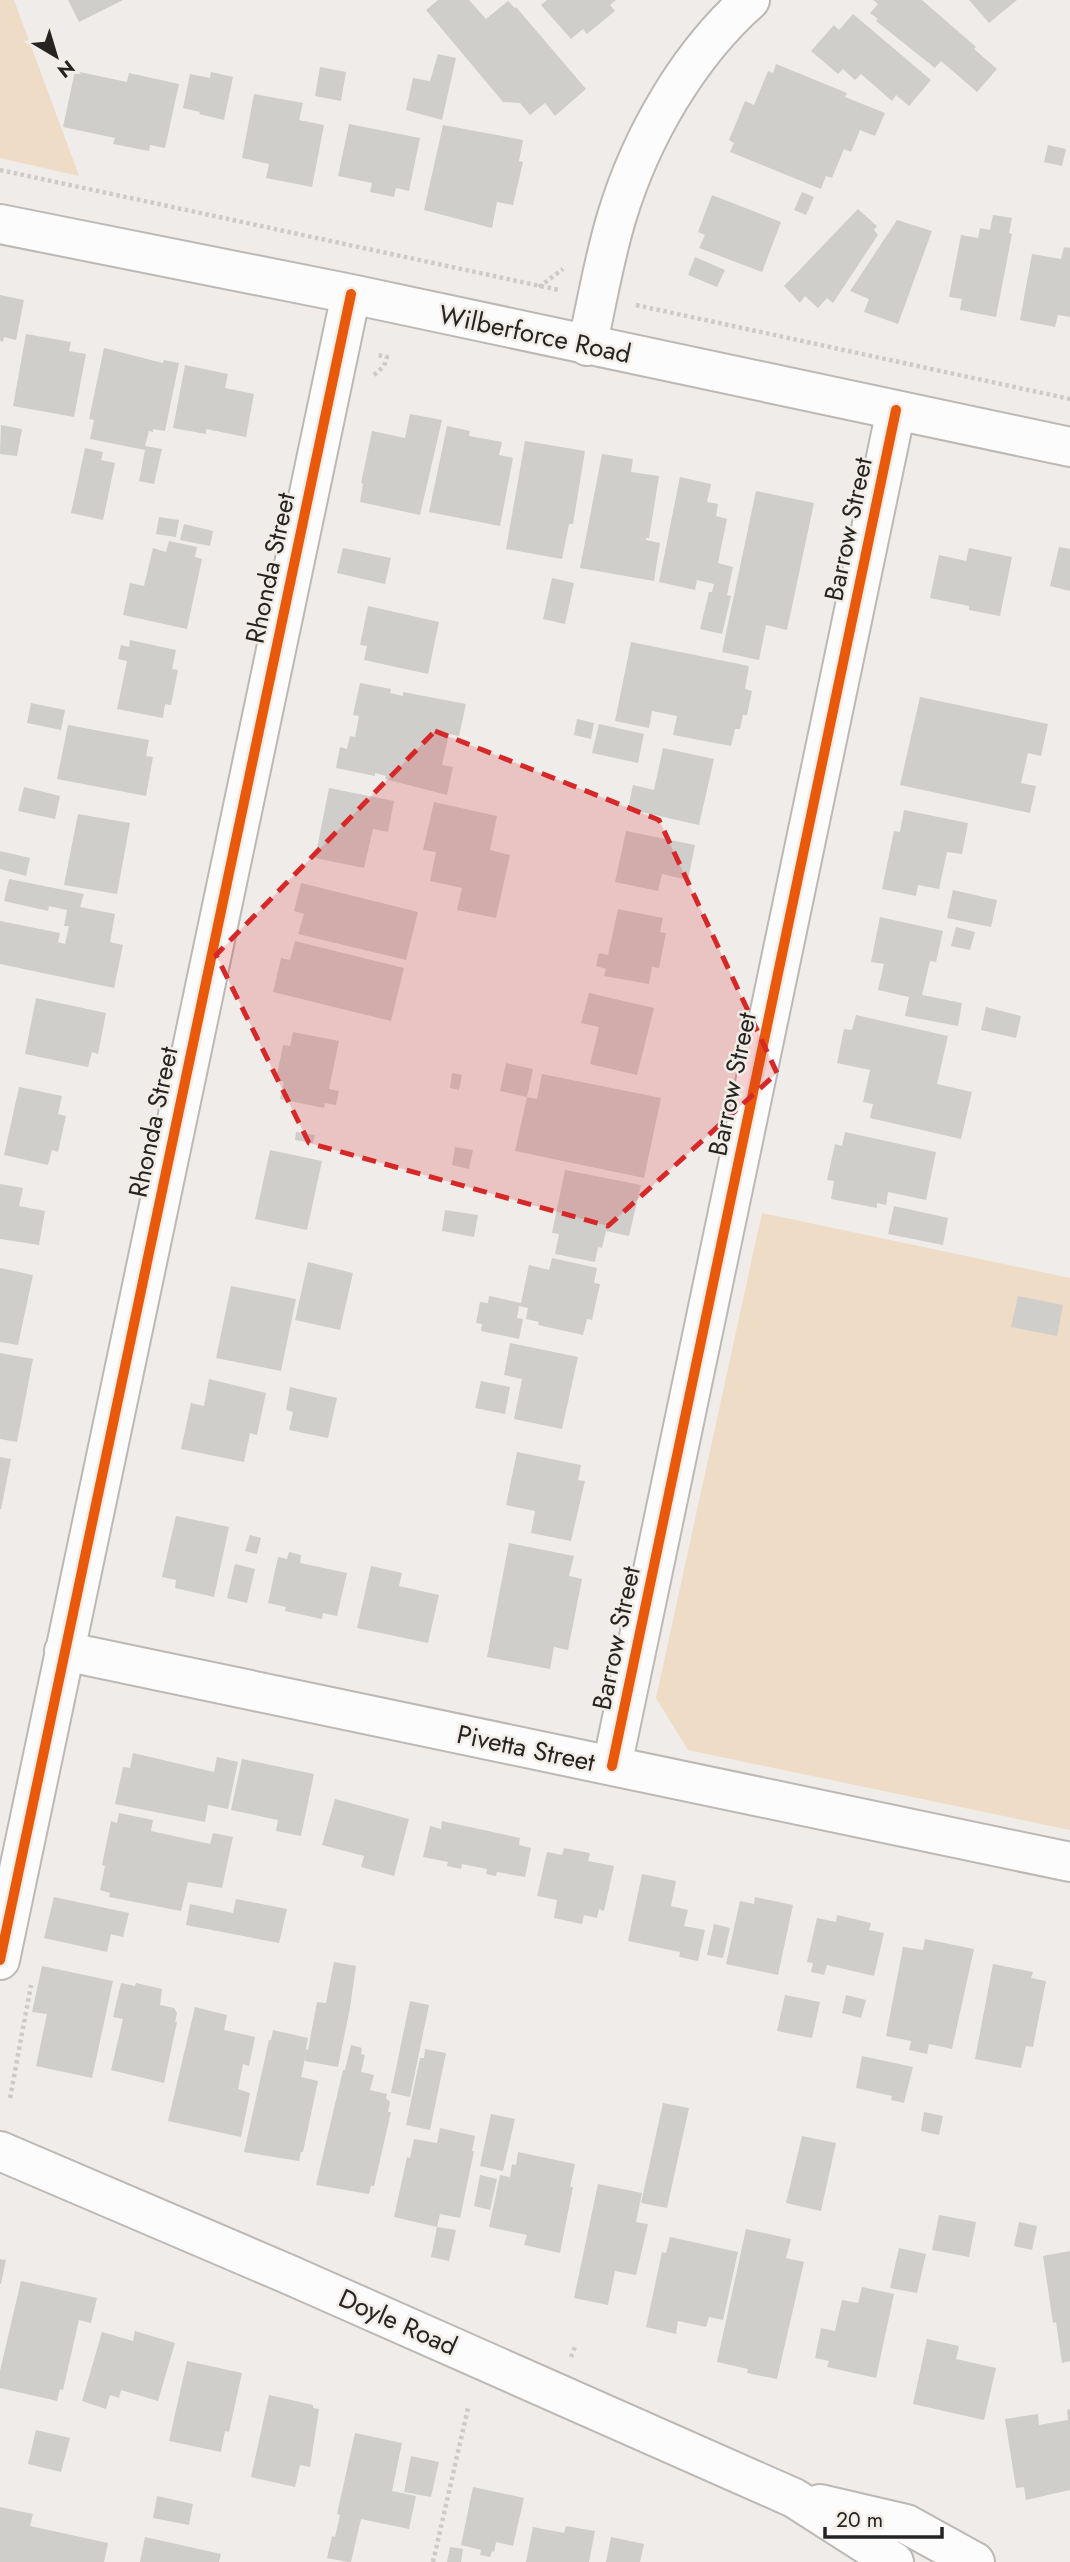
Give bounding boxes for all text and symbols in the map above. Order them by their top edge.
north arrow [21,21,91,91]
text: N [52,54,80,84]
street label: Wilberforce Road [435,295,635,373]
street label: Barrow Street [814,453,882,604]
street label: Rhonda Street [235,488,305,647]
street label: Barrow Street [698,1008,766,1159]
street label: Rhonda Street [118,1042,188,1201]
street label: Barrow Street [582,1562,650,1713]
street label: Pivetta Street [453,1715,599,1781]
street label: Doyle Road [333,2279,463,2365]
scale bar [825,2496,942,2540]
text: 20 m [836,2505,883,2535]

